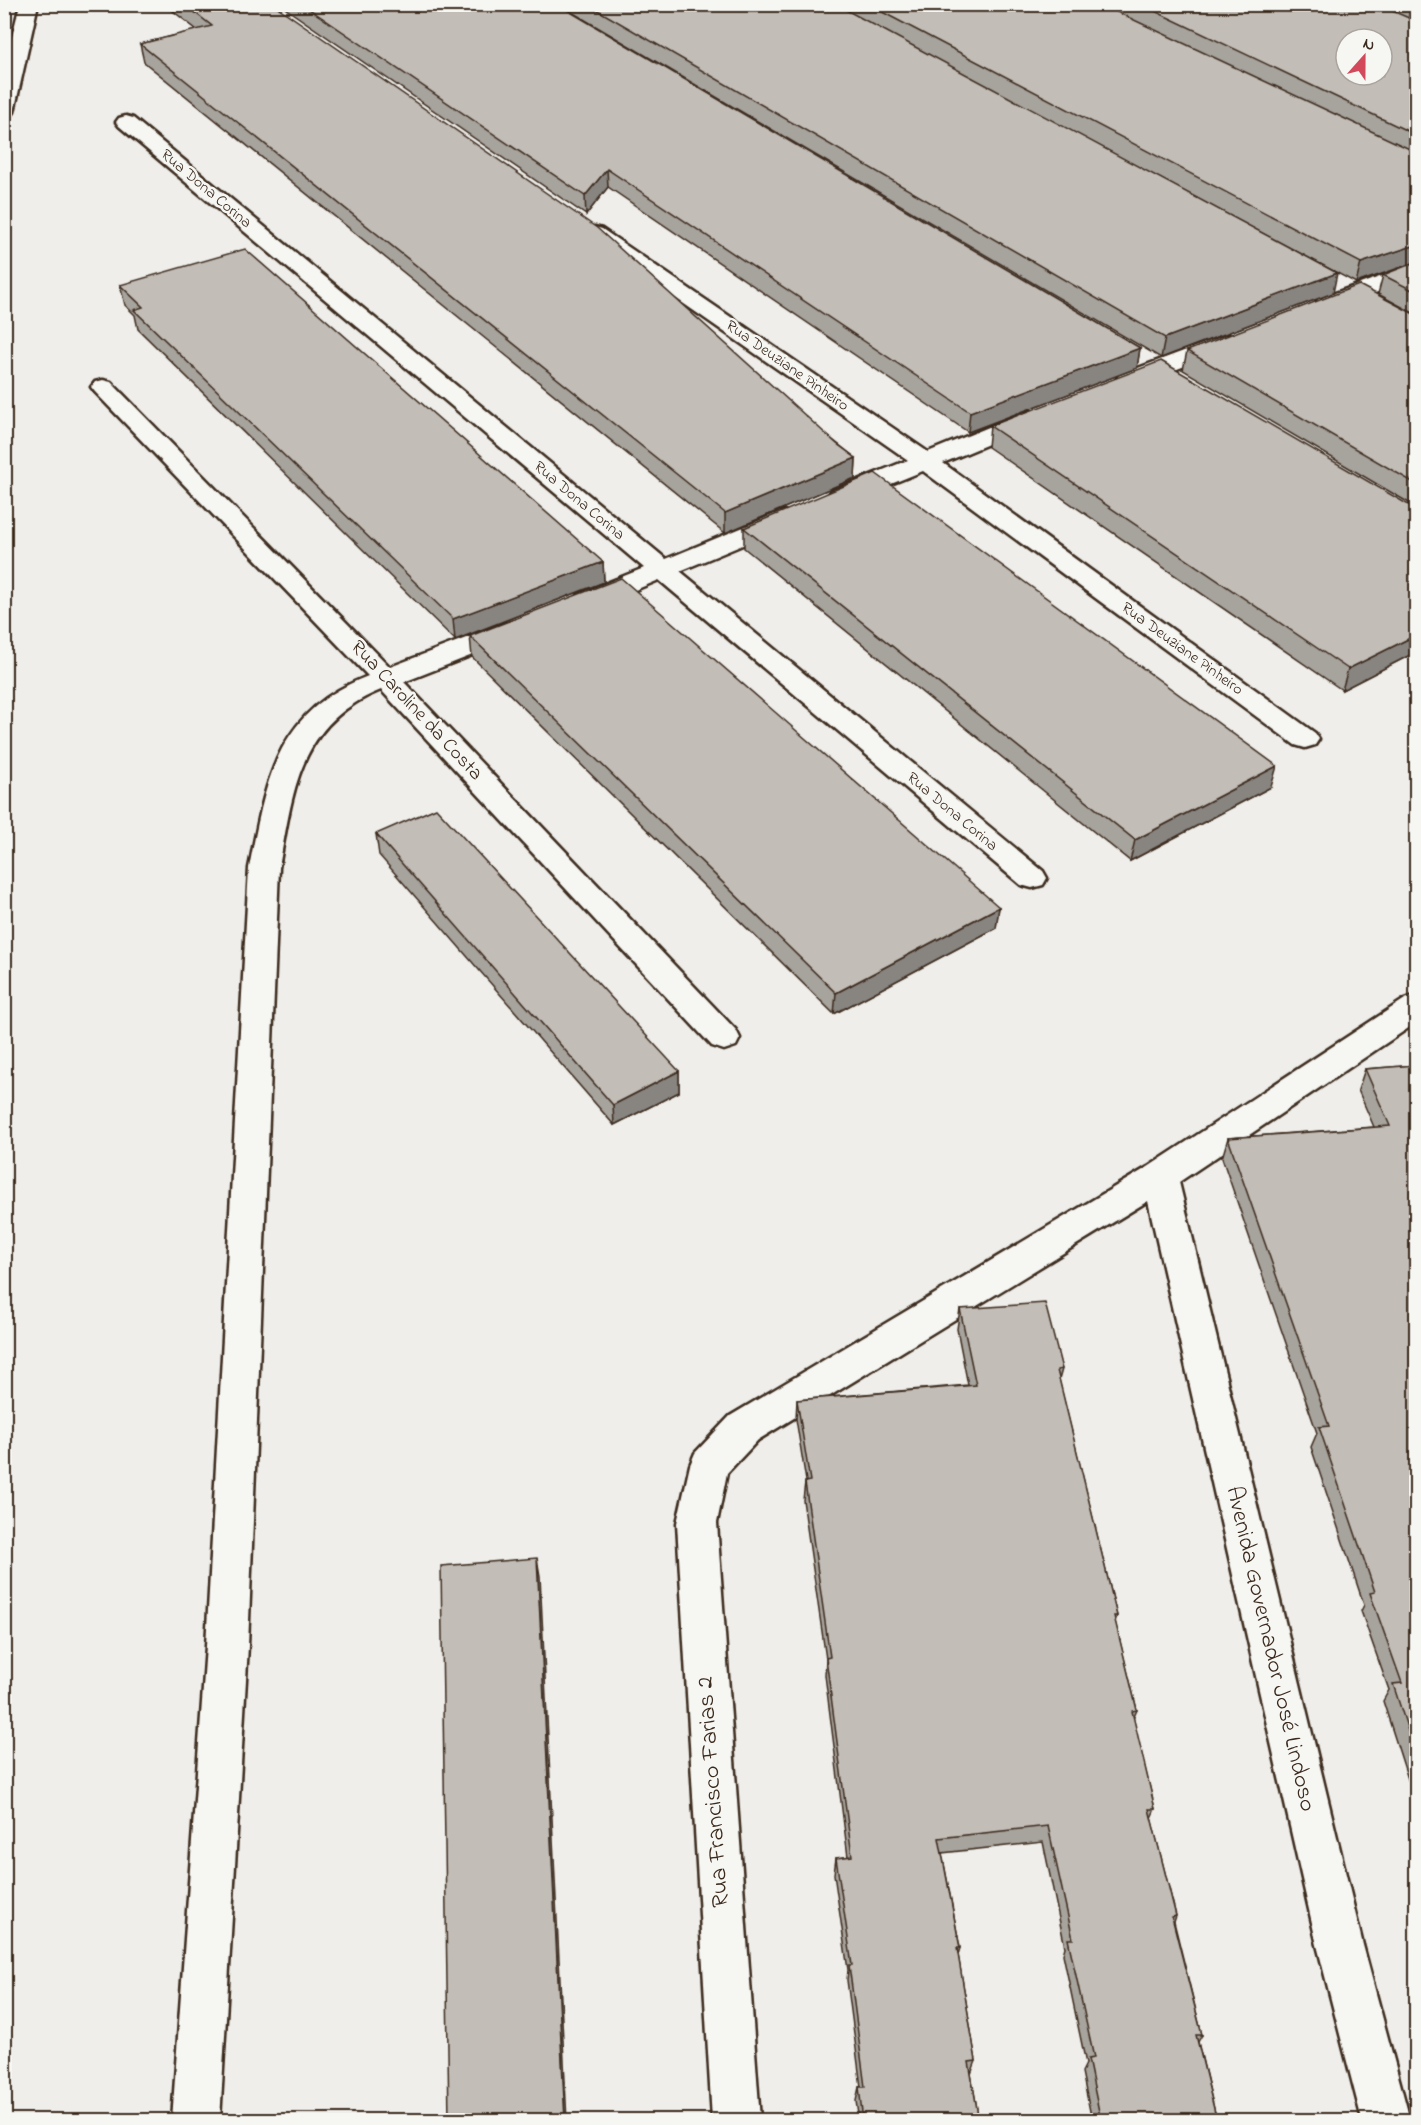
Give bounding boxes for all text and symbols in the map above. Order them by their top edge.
north arrow [1334,27,1394,87]
text: N [1359,32,1378,58]
street label: Rua Dona Corina [155,144,257,234]
street label: Rua Deuziane Pinheiro [720,314,854,418]
street label: Rua Dona Corina [528,456,630,546]
street label: Rua Deuziane Pinheiro [1116,596,1248,702]
street label: Rua Caroline da Costa [343,634,489,788]
street label: Rua Dona Corina [901,767,1003,857]
street label: Avenida Governador José Lindoso [1216,1483,1324,1815]
street label: Rua Francisco Farias 2 [688,1675,740,1909]

